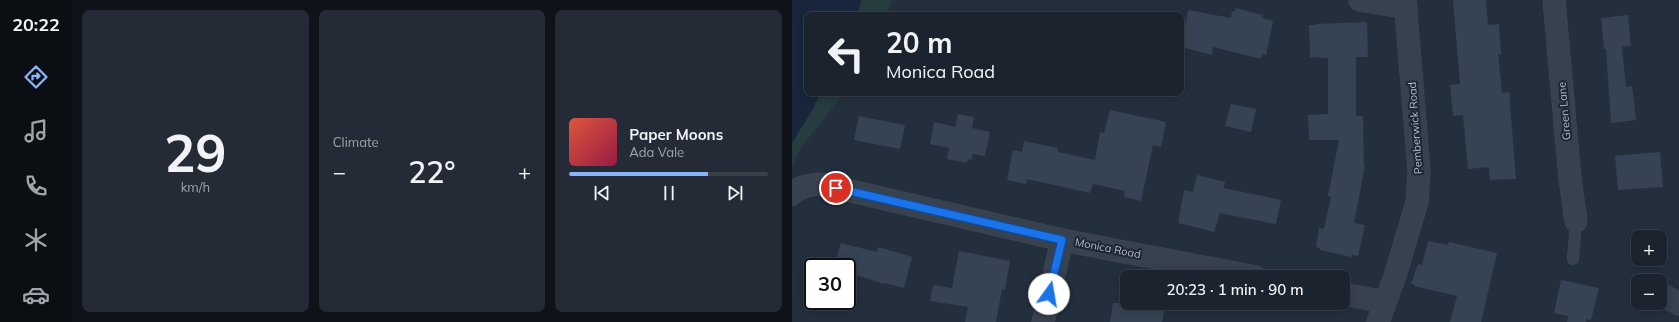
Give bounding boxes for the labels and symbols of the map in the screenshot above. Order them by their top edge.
street label: Pemberwick Road [1405,81,1425,175]
street label: Green Lane [1554,81,1574,141]
pin [819,171,853,205]
street label: Monica Road [1074,235,1142,261]
speed limit sign: 30 [804,258,856,310]
position arrow [1028,273,1070,315]

